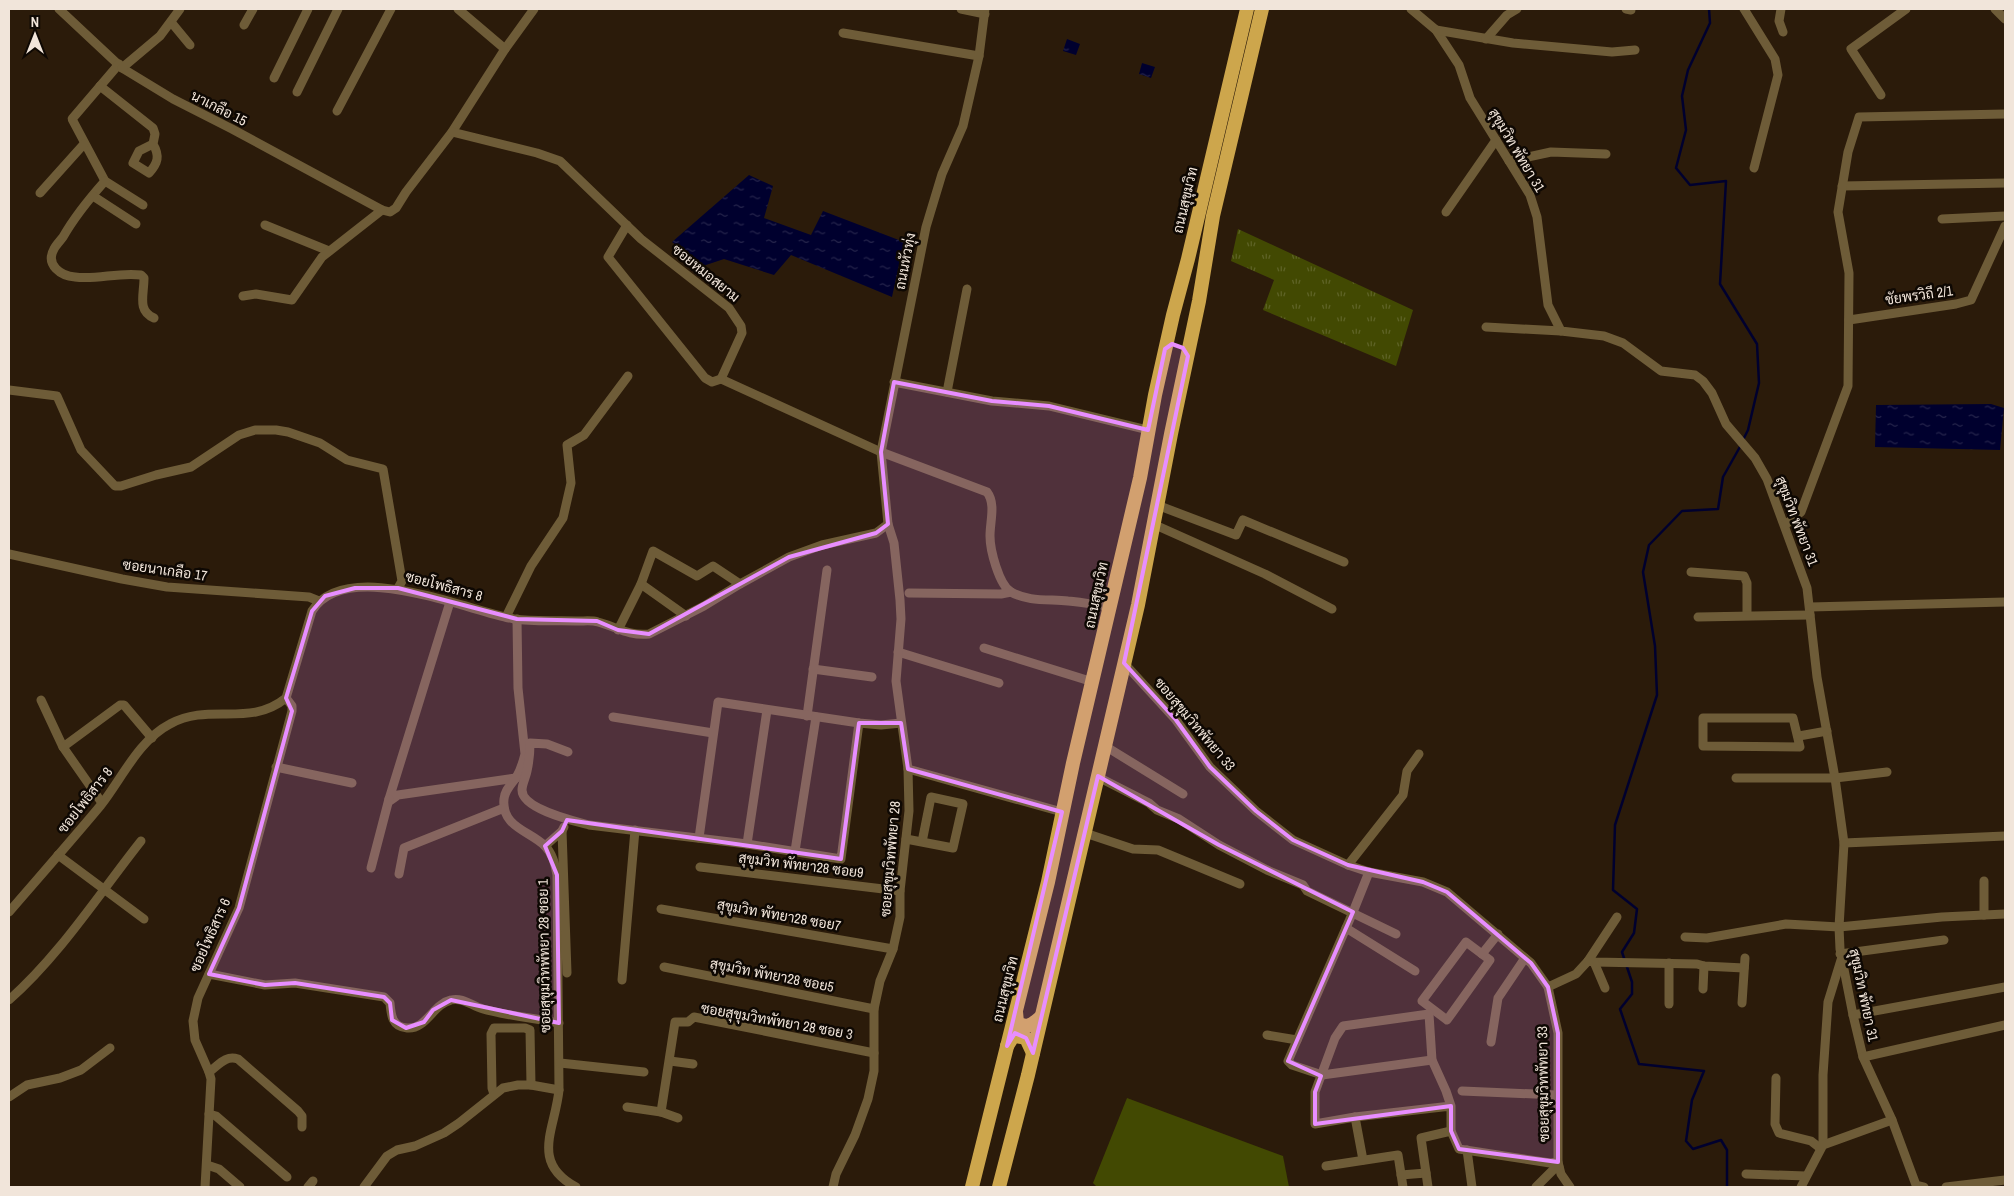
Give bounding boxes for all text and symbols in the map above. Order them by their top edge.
north arrow [10,10,60,60]
text: N [31,13,39,31]
street label: นาเกลือ 15 [188,86,250,130]
street label: สุขุมวิท พัทยา 31 [1484,105,1549,196]
street label: ถนนสุขุมวิท [1169,165,1202,235]
street label: ถนนหัวทุ่ง [891,231,920,291]
street label: ซอยหมอสยาม [668,240,744,306]
street label: ชัยพรวิถี 2/1 [1884,281,1954,309]
street label: สุขุมวิท พัทยา 31 [1771,474,1823,569]
street label: ซอยนาเกลือ 17 [122,555,208,585]
street label: ถนนสุขุมวิท [1080,560,1113,630]
street label: ซอยโพธิสาร 8 [403,567,485,605]
street label: ซอยสุขุมวิทพัทยา 33 [1150,674,1239,775]
street label: ซอยโพธิสาร 8 [54,763,116,837]
street label: ซอยสุขุมวิทพัทยา 28 [876,800,905,918]
street label: สุขุมวิท พัทยา28 ซอย9 [737,848,865,883]
street label: ซอยสุขุมวิทพัทยา 28 ซอย 1 [534,878,555,1033]
street label: ซอยโพธิสาร 6 [186,895,234,975]
street label: สุขุมวิท พัทยา28 ซอย7 [715,895,843,936]
street label: สุขุมวิท พัทยา 31 [1844,947,1883,1044]
street label: สุขุมวิท พัทยา28 ซอย5 [708,954,835,997]
street label: ถนนสุขุมวิท [988,954,1023,1024]
street label: ซอยสุขุมวิทพัทยา 28 ซอย 3 [699,999,854,1044]
street label: ซอยสุขุมวิทพัทยา 33 [1533,1026,1554,1142]

